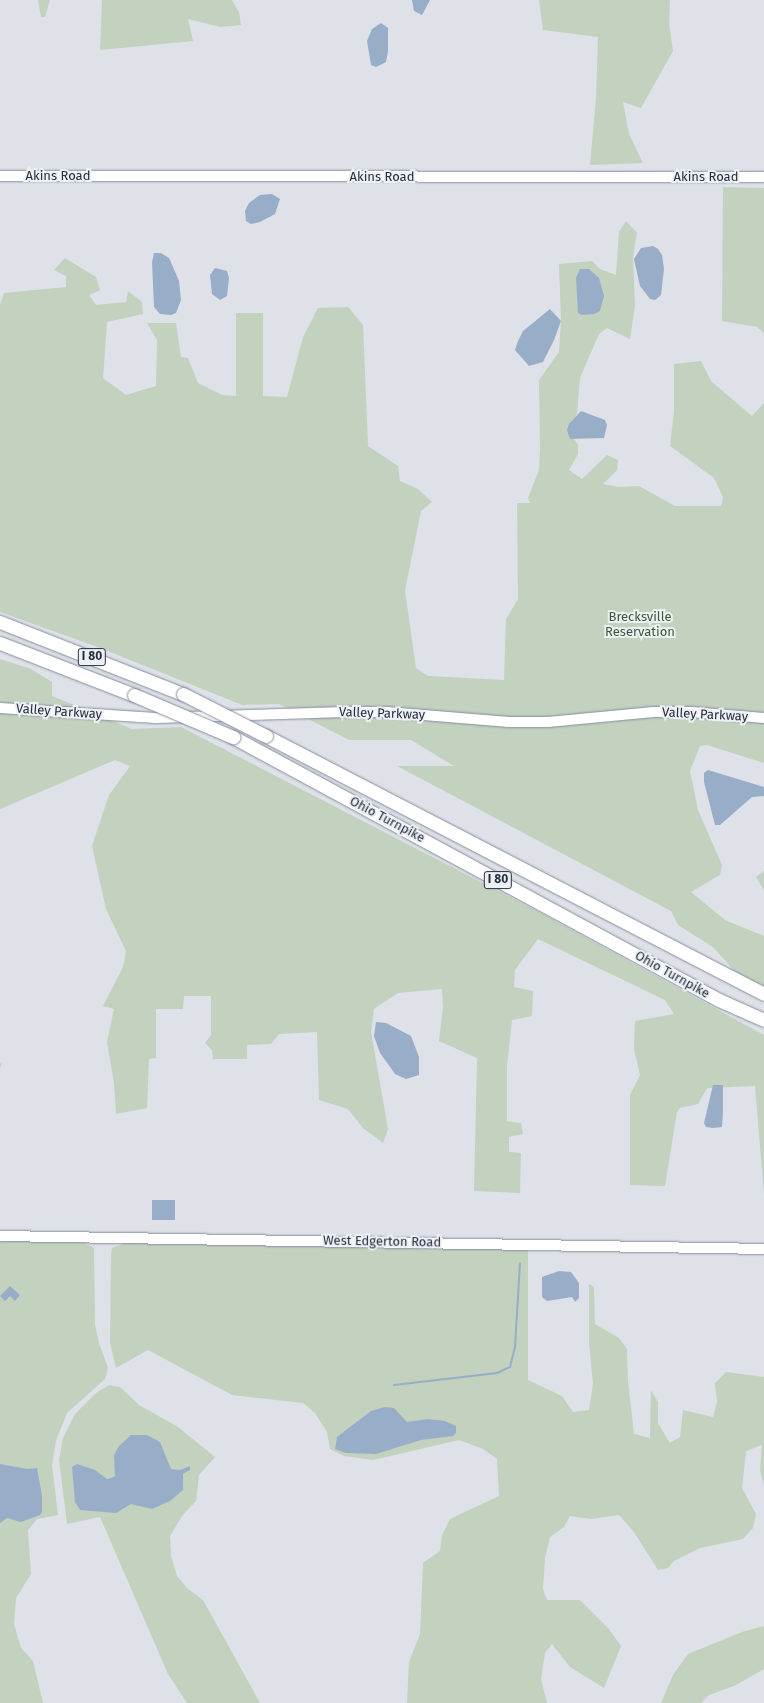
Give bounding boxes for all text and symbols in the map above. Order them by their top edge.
street label: Akins Road [26,168,90,184]
street label: Akins Road [350,169,414,185]
street label: Akins Road [674,169,738,185]
park label: Brecksville Reservation [605,610,675,641]
road number: I 80 [77,647,107,667]
street label: Valley Parkway [16,701,102,723]
street label: Valley Parkway [339,705,425,723]
street label: Valley Parkway [662,705,748,725]
street label: Ohio Turnpike [347,794,427,846]
road number: I 80 [483,870,513,890]
street label: Ohio Turnpike [632,948,712,1002]
street label: West Edgerton Road [323,1233,441,1251]

